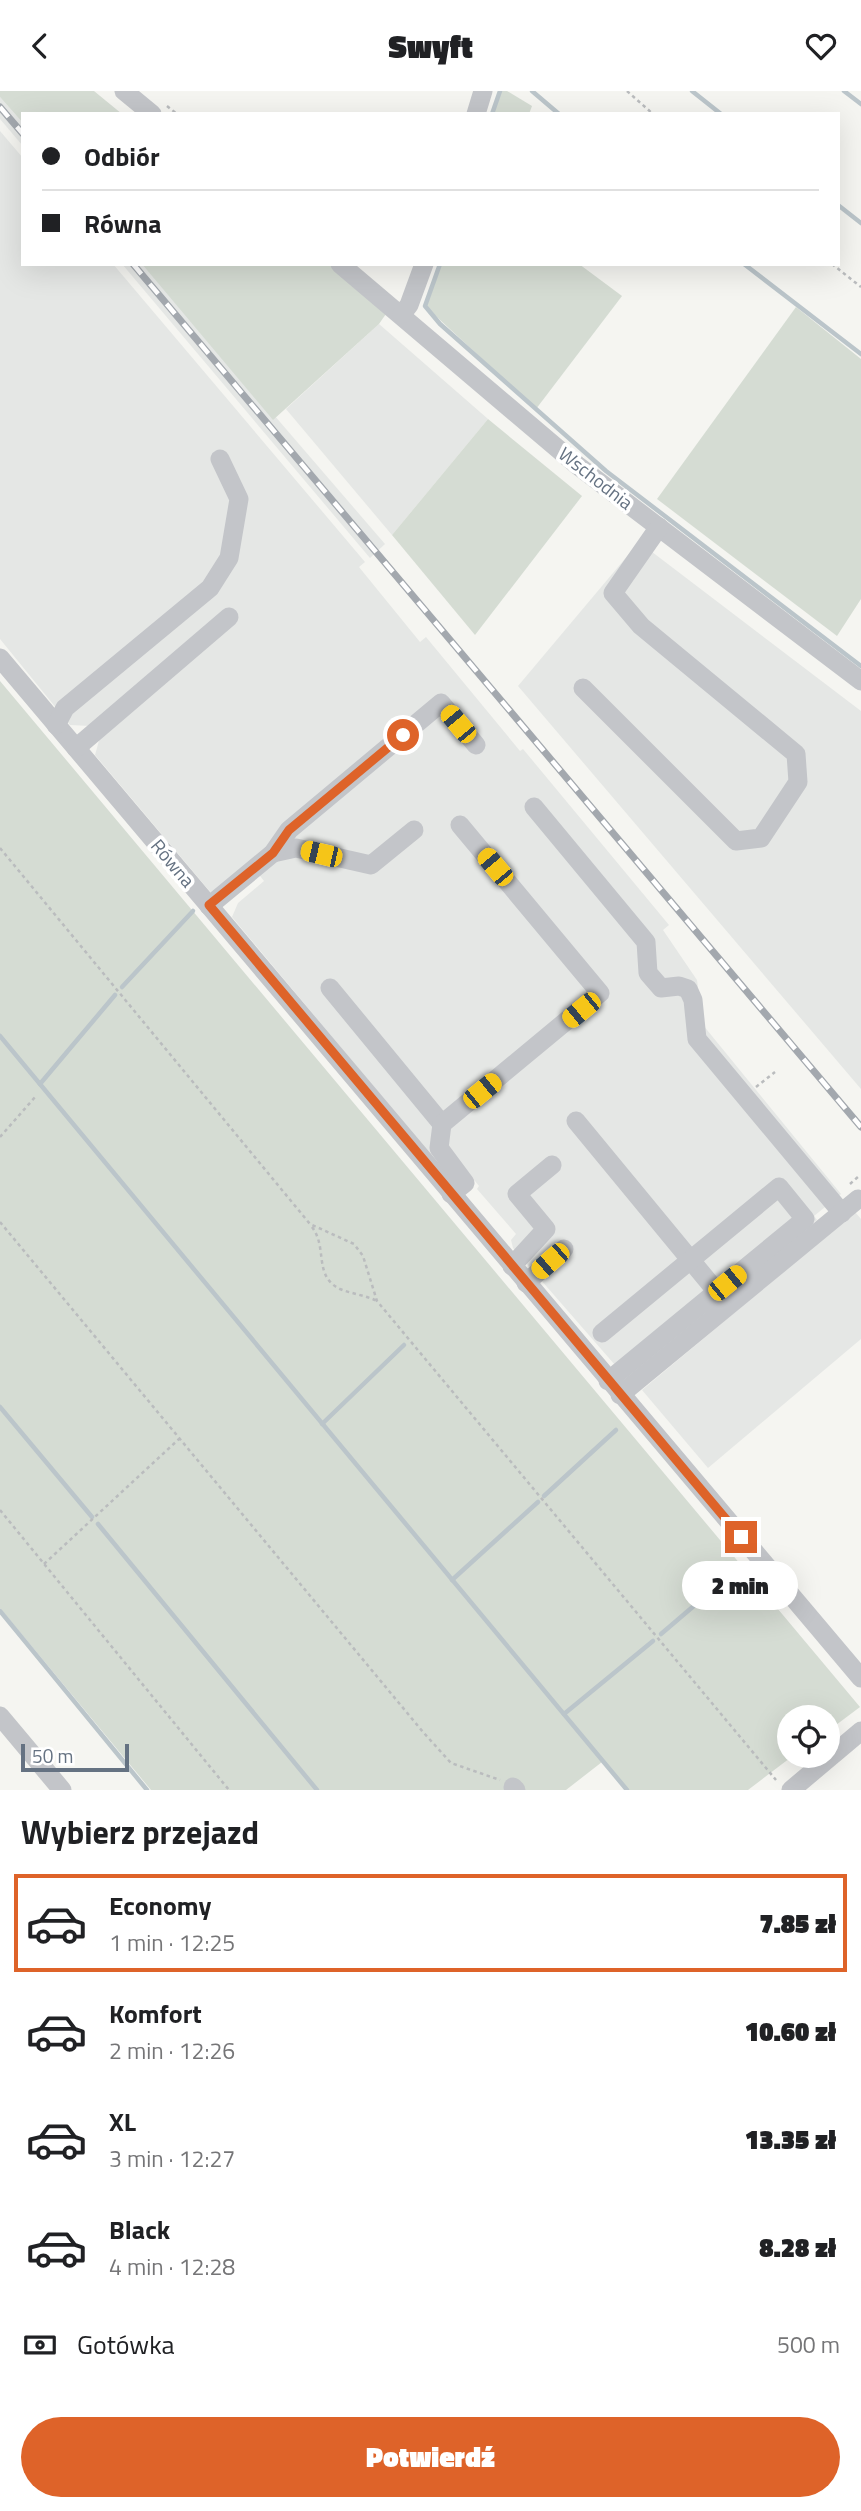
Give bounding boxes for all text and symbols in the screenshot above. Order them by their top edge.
text: Swyft [388,22,473,70]
icon: back [21,27,59,65]
icon: heart [802,27,840,65]
text: Odbiór [84,137,160,176]
text: Równa [84,204,161,243]
street label: Wschodnia [553,439,640,516]
car [437,701,480,747]
route start [387,719,419,751]
street label: Równa [144,832,203,894]
car [299,839,344,869]
car [474,844,517,890]
car [559,989,604,1031]
car [460,1070,505,1112]
car [528,1239,573,1283]
car [705,1262,750,1304]
route end [725,1521,757,1553]
callout: 2 min [683,1561,799,1611]
text: 2 min [711,1568,769,1603]
map controls [777,1705,840,1768]
button: locate [777,1705,840,1768]
scale bar [21,1741,130,1773]
text: 50 m [32,1741,73,1770]
text: Wybierz przejazd [21,1808,259,1856]
text: Economy [109,1886,211,1925]
icon: car [25,1892,88,1955]
text: 7.85 zł [759,1904,836,1943]
text: 1 min · 12:25 [109,1925,235,1960]
text: Komfort [109,1994,202,2033]
icon: car [25,2000,88,2063]
text: 10.60 zł [745,2012,836,2051]
text: 2 min · 12:26 [109,2033,235,2068]
text: XL [109,2102,136,2141]
icon: car [25,2108,88,2171]
text: 13.35 zł [745,2120,836,2159]
text: 3 min · 12:27 [109,2141,235,2176]
text: Black [109,2210,170,2249]
icon: car [25,2216,88,2279]
text: 8.28 zł [759,2228,836,2267]
text: 4 min · 12:28 [109,2249,235,2284]
text: Gotówka [77,2325,175,2364]
icon: cash [21,2326,59,2364]
text: 500 m [777,2327,840,2362]
button: Potwierdź [21,2417,840,2497]

